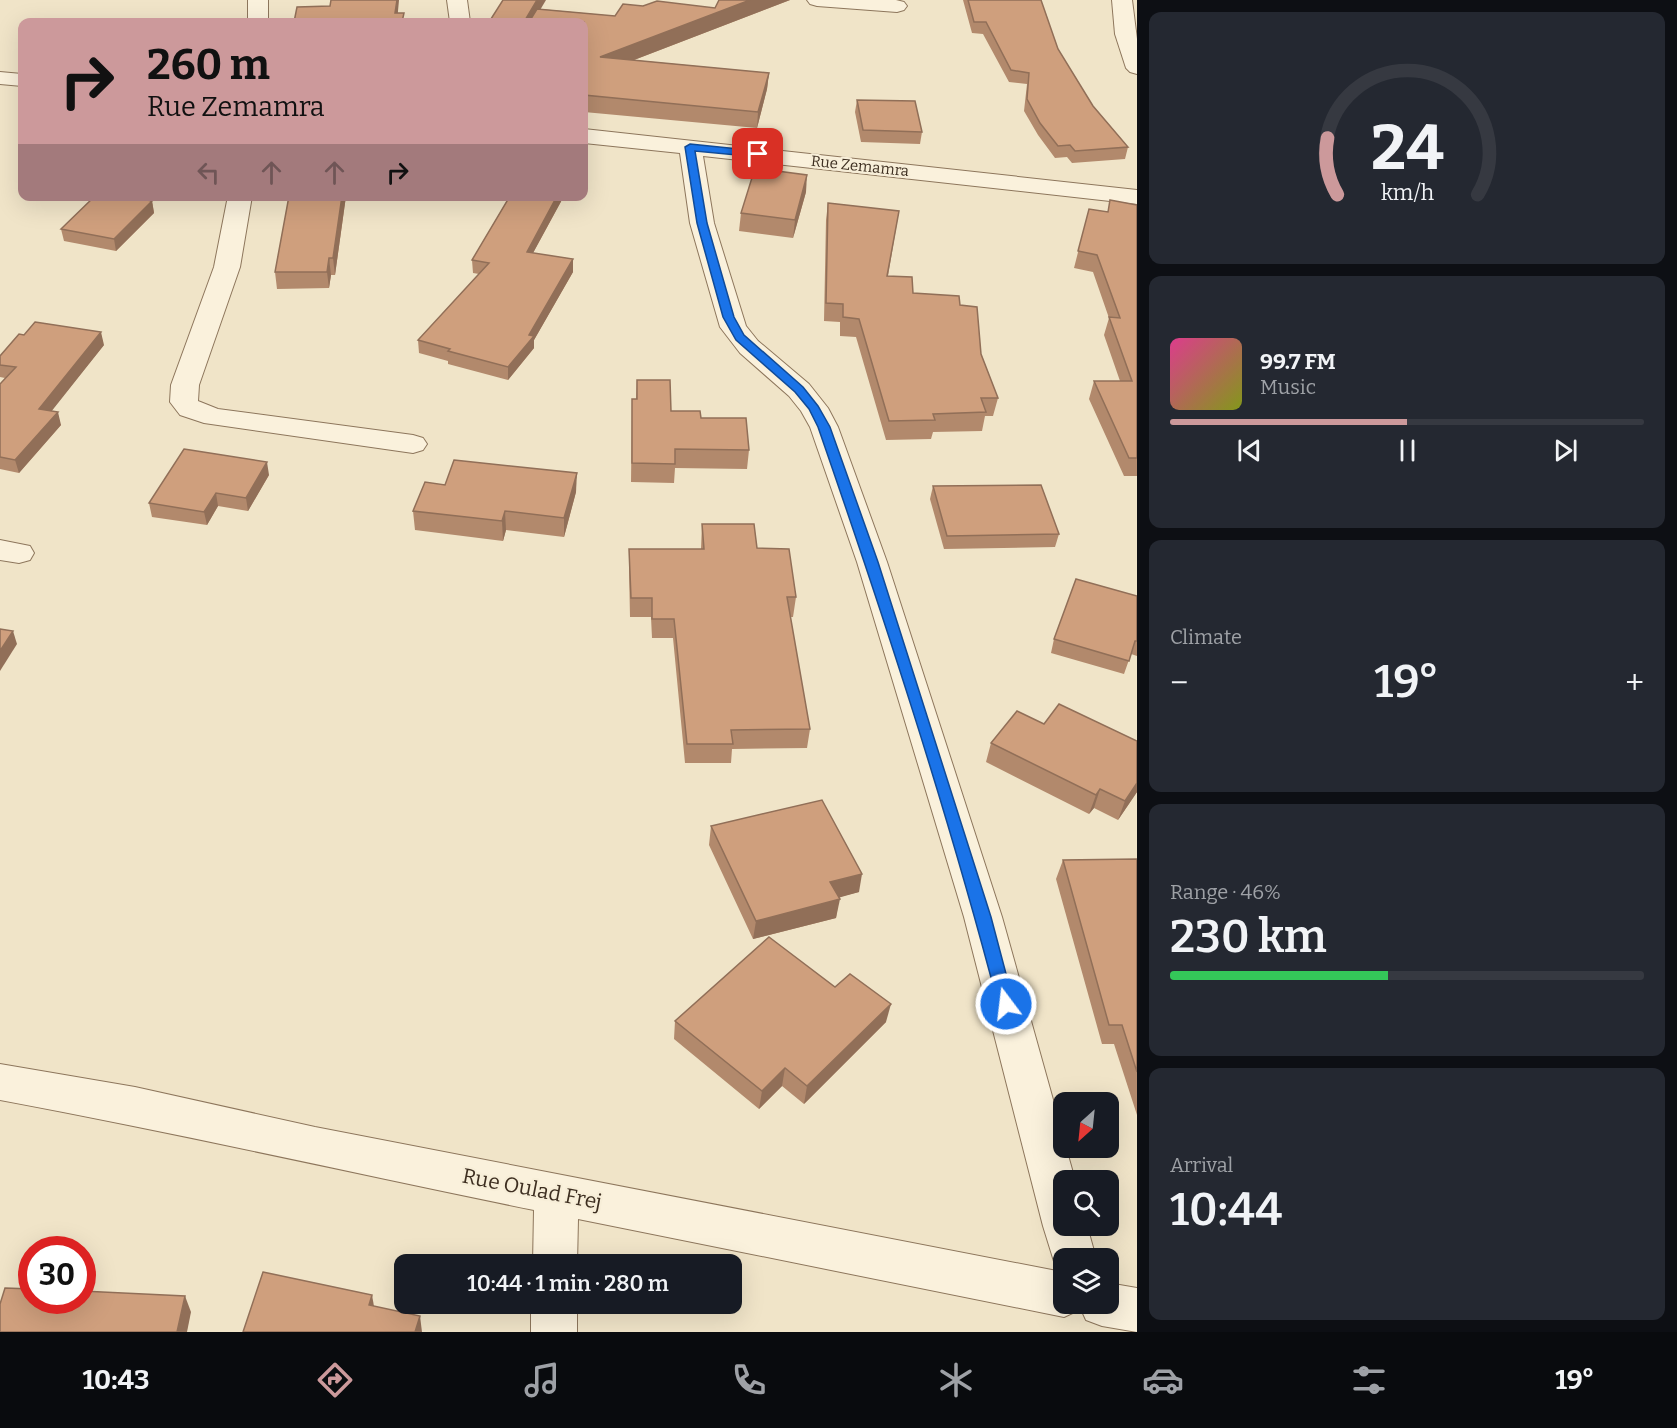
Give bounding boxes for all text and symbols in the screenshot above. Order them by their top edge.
text: 260 m [147,40,270,90]
icon: right [48,42,126,120]
text: Rue Zemamra [147,91,325,123]
text: 24 [1370,111,1444,186]
pin [732,128,783,179]
icon: arrive [741,137,774,170]
street label: Rue Zemamra [810,152,910,180]
icon: left [192,156,225,189]
icon: ahead [255,156,288,189]
icon: ahead [318,156,351,189]
icon: right [381,156,414,189]
text: km/h [1380,180,1434,206]
text: 99.7 FM [1260,348,1336,375]
text: Music [1260,375,1316,399]
icon: previous [1233,434,1266,467]
icon: pause [1391,434,1424,467]
icon: next [1549,434,1582,467]
text: Climate [1170,625,1242,649]
text: 19° [1374,655,1439,709]
text: − [1170,663,1188,703]
text: + [1625,663,1644,703]
text: Range · 46% [1170,880,1281,904]
text: 230 km [1170,910,1327,964]
position arrow [974,972,1038,1036]
north arrow [1053,1092,1119,1158]
map controls [1053,1092,1119,1314]
text: Arrival [1170,1153,1233,1177]
street label: Rue Oulad Frej [460,1163,604,1215]
button: search [1053,1170,1119,1236]
text: 10:44 [1170,1183,1282,1237]
speed limit sign: 30 [18,1236,96,1314]
button: layers [1053,1248,1119,1314]
text: 10:44 · 1 min · 280 m [467,1270,669,1297]
icon: directions [314,1359,356,1401]
icon: music [521,1359,563,1401]
icon: phone [728,1359,770,1401]
icon: climate [935,1359,977,1401]
icon: car [1142,1359,1184,1401]
icon: filters [1348,1359,1390,1401]
text: 10:43 [82,1364,150,1396]
text: 19° [1555,1364,1595,1396]

